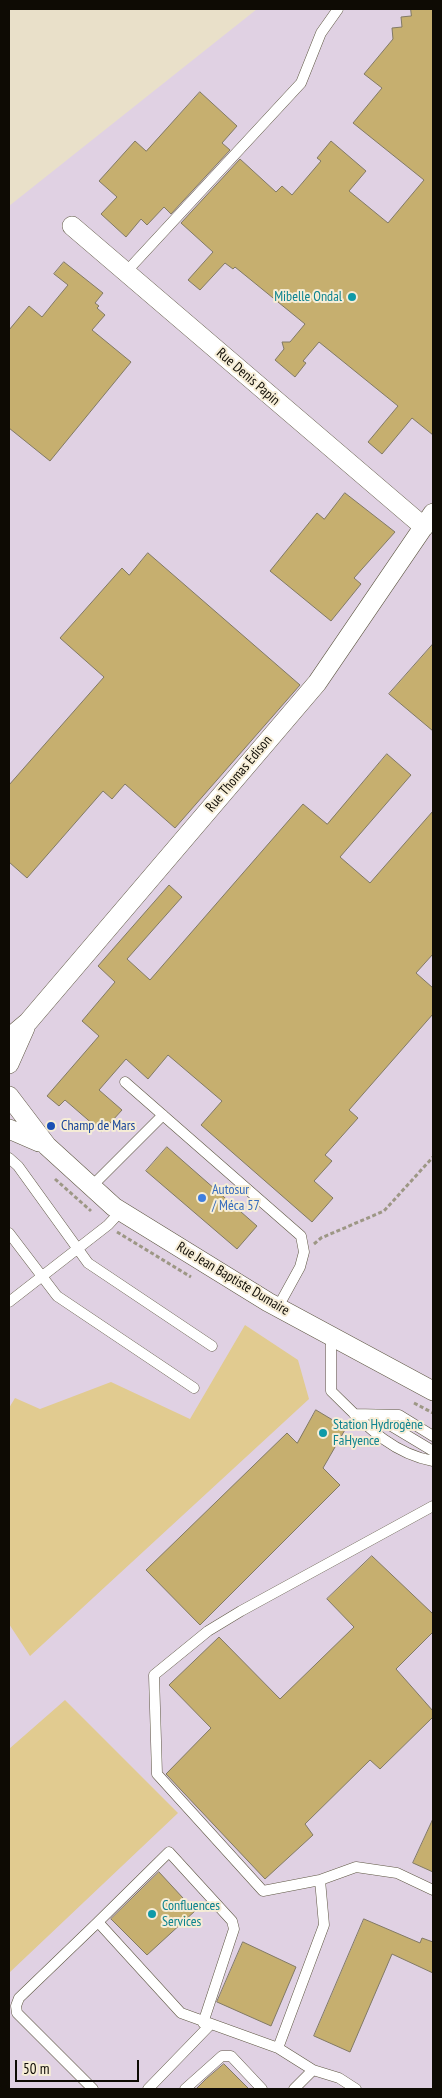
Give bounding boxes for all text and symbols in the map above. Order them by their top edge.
place label: Mibelle Ondal [274,289,342,305]
marker: Mibelle Ondal [346,291,358,303]
street label: Rue Denis Papin [213,345,283,409]
street label: Rue Thomas Edison [202,732,276,816]
place label: Champ de Mars [61,1118,135,1134]
marker: Champ de Mars [45,1120,57,1132]
place label: Autosur / Méca 57 [212,1182,260,1214]
marker: Autosur / Méca 57 [196,1192,208,1204]
street label: Rue Jean Baptiste Dumaire [174,1239,292,1319]
place label: Station Hydrogène FaHyence [333,1417,423,1450]
marker: Station Hydrogène FaHyence [317,1427,329,1439]
place label: Confluences Services [162,1898,220,1930]
marker: Confluences Services [146,1908,158,1920]
scale bar [18,2050,141,2082]
text: 50 m [23,2059,49,2078]

